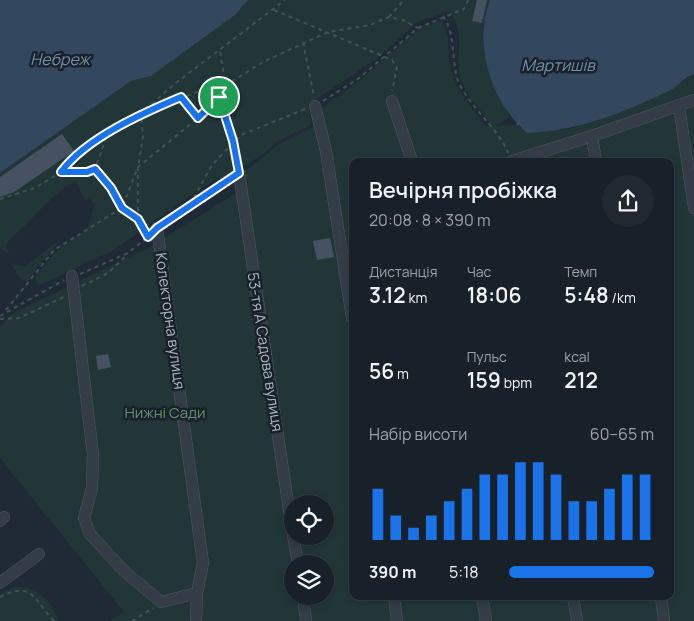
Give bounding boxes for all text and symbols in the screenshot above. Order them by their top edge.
water label: Небреж [30,48,92,70]
water label: Мартишів [521,54,596,76]
pin [198,76,240,118]
icon: arrive [205,83,233,111]
text: Вечірня пробіжка [369,175,557,205]
button: share [602,175,654,227]
text: 20:08 · 8 × 390 m [369,209,491,231]
street label: Колекторна вулиця [151,251,190,391]
text: Дистанція [369,262,437,281]
text: Час [467,262,491,281]
text: Темп [564,262,597,281]
street label: 53-тя А Садова вулиця [243,271,288,433]
text: 3.12 [369,281,406,309]
text: 18:06 [467,281,522,309]
text: 5:48 [564,281,609,309]
text: km [406,288,427,307]
text: /km [609,288,636,307]
text: Пульс [467,347,507,366]
text: kcal [564,347,590,366]
text: 56 [369,357,394,385]
text: m [394,364,409,383]
text: 159 [467,366,501,394]
text: 212 [564,366,598,394]
text: bpm [501,373,532,392]
park label: Нижні Сади [124,402,206,423]
text: Набір висоти [369,423,467,445]
text: 60–65 m [590,423,654,445]
map controls [284,495,334,605]
button: locate [284,495,334,545]
button: layers [284,555,334,605]
text: 390 m [369,561,416,583]
text: 5:18 [449,561,479,583]

